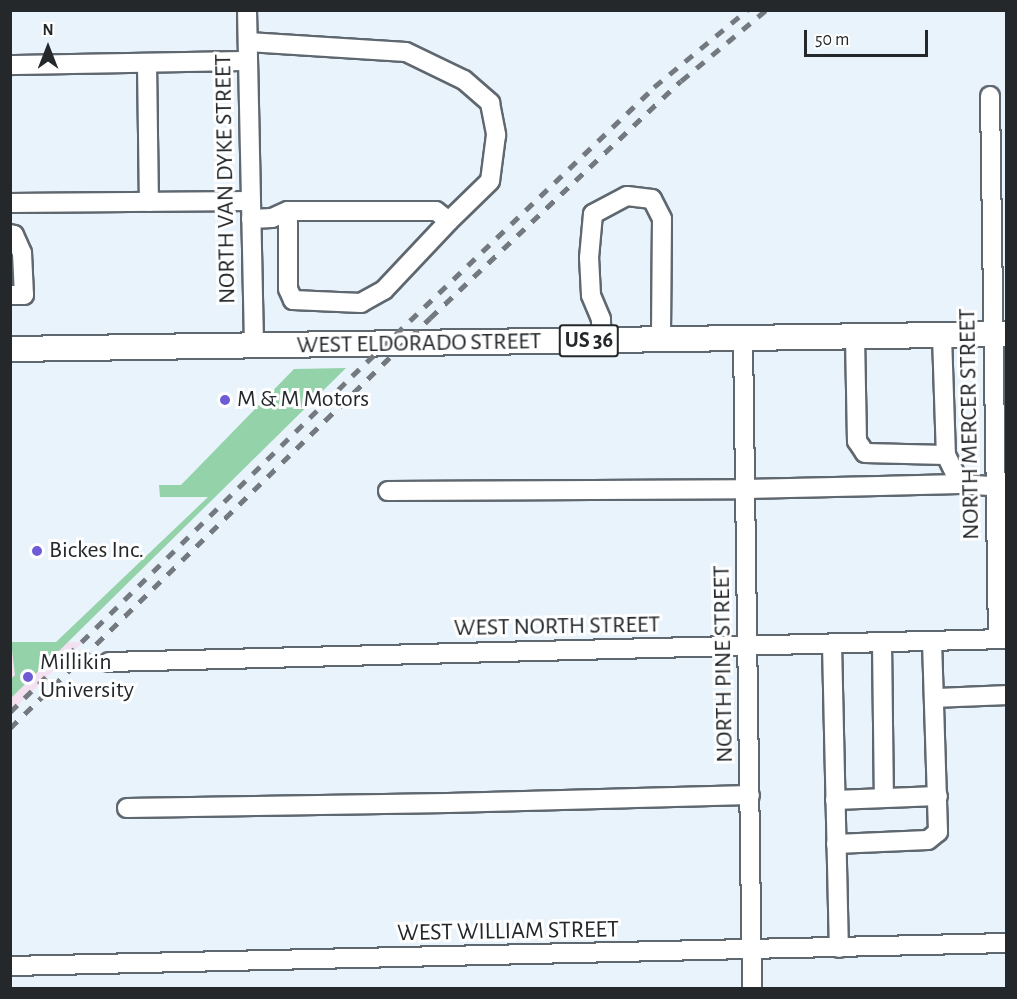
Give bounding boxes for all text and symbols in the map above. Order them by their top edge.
north arrow [18,18,78,78]
scale bar [807,18,932,56]
text: N [42,22,54,38]
text: 50 m [815,31,849,49]
street label: NORTH VAN DYKE STREET [209,54,243,304]
street label: NORTH MERCER STREET [954,308,986,540]
road number: US 36 [558,322,620,360]
street label: WEST ELDORADO STREET [296,327,542,361]
place label: M & M Motors [237,386,369,414]
marker: M & M Motors [218,393,232,407]
place label: Bickes Inc. [49,537,144,565]
marker: Bickes Inc. [30,544,44,558]
street label: NORTH PINE STREET [708,565,740,763]
street label: WEST NORTH STREET [454,611,660,643]
place label: Millikin University [40,649,134,705]
marker: Millikin University [21,670,35,684]
street label: WEST WILLIAM STREET [397,916,619,948]

